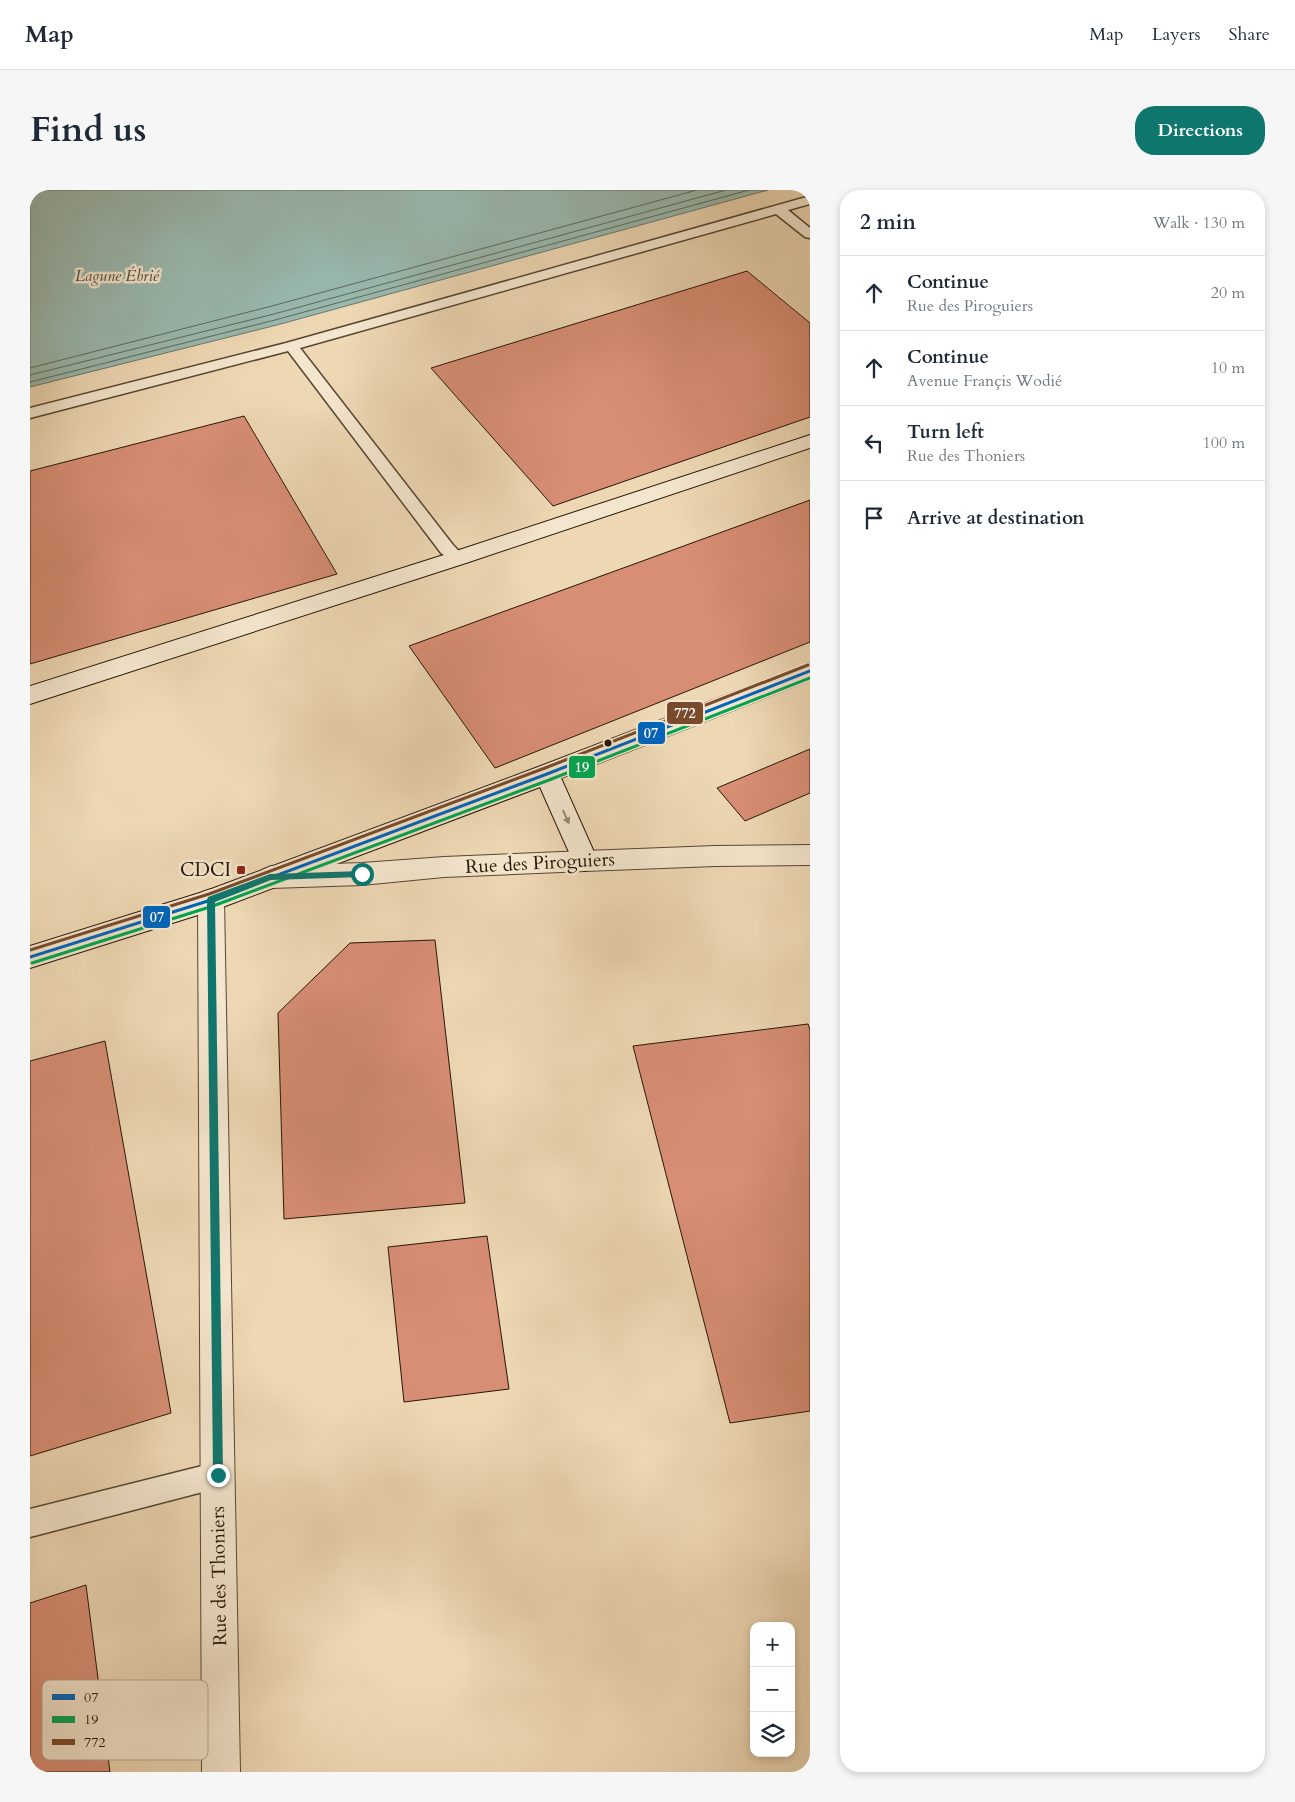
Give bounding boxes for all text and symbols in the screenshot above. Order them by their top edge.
text: Map [25,18,74,51]
text: Map [1089,22,1124,47]
text: Layers [1152,22,1201,47]
text: Share [1229,22,1270,47]
text: Find us [30,106,146,154]
button: Directions [1135,106,1265,155]
text: 2 min [860,208,916,237]
text: Walk · 130 m [1153,212,1245,234]
water label: Lagune Ébrié [75,265,160,287]
text: Continue [907,269,989,295]
icon: ahead [860,279,888,307]
text: 20 m [1211,282,1245,304]
text: Rue des Piroguiers [907,295,1033,317]
text: Continue [907,344,989,370]
icon: ahead [860,354,888,382]
text: 10 m [1211,357,1245,379]
text: Avenue Françis Wodié [907,370,1062,392]
text: Turn left [907,419,984,445]
icon: left [860,429,888,457]
text: 100 m [1203,432,1245,454]
text: Rue des Thoniers [907,445,1025,467]
icon: arrive [860,504,888,532]
text: Arrive at destination [907,505,1084,531]
line badge: 772 [666,701,704,725]
text: 772 [674,704,696,723]
line badge: 07 [637,721,666,745]
text: 07 [644,724,658,743]
unlabelled marker [603,738,613,748]
line badge: 19 [568,755,596,779]
text: 19 [575,758,589,777]
one-way arrow [563,810,571,824]
street label: Rue des Piroguiers [465,846,615,880]
place label: CDCI [180,857,231,883]
route start [351,863,374,886]
marker: CDCI [235,864,247,876]
line badge: 07 [142,905,171,929]
text: 07 [150,908,164,927]
route end [207,1464,230,1487]
street label: Rue des Thoniers [205,1506,233,1646]
map controls [750,1622,795,1757]
button: + [750,1622,795,1667]
button: − [750,1667,795,1712]
legend [42,1680,208,1760]
text: 07 [84,1688,98,1707]
text: 19 [84,1710,98,1729]
button: layers [750,1712,795,1757]
text: 772 [84,1733,106,1752]

